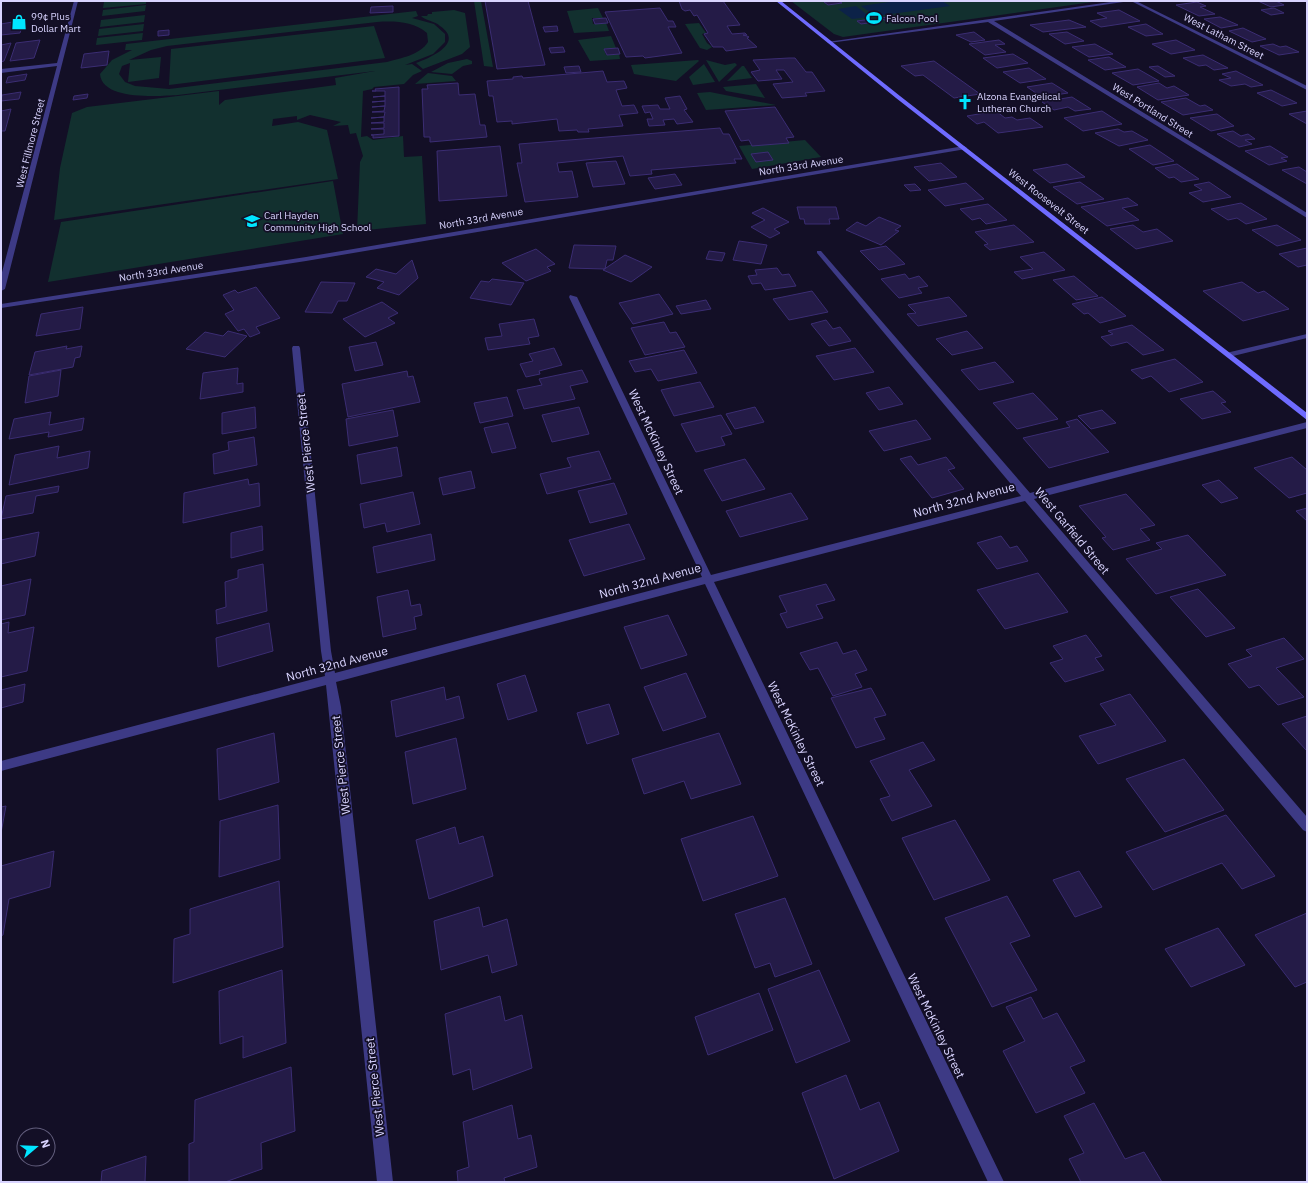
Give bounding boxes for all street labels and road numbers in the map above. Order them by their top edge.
street label: West Latham Street [1181,11,1267,63]
street label: West Portland Street [1110,80,1196,141]
street label: West Fillmore Street [13,97,48,189]
street label: North 33rd Avenue [758,152,845,179]
street label: West Roosevelt Street [1006,166,1092,237]
street label: North 33rd Avenue [438,205,525,232]
street label: North 33rd Avenue [118,258,205,285]
street label: West McKinley Street [625,387,687,497]
street label: West Pierce Street [293,393,318,493]
street label: North 32nd Avenue [911,479,1017,520]
street label: West Garfield Street [1032,484,1113,577]
street label: North 32nd Avenue [597,560,703,601]
street label: North 32nd Avenue [284,643,390,684]
street label: West McKinley Street [765,679,828,789]
street label: West Pierce Street [328,715,353,815]
street label: West McKinley Street [905,971,968,1081]
street label: West Pierce Street [362,1037,387,1137]

